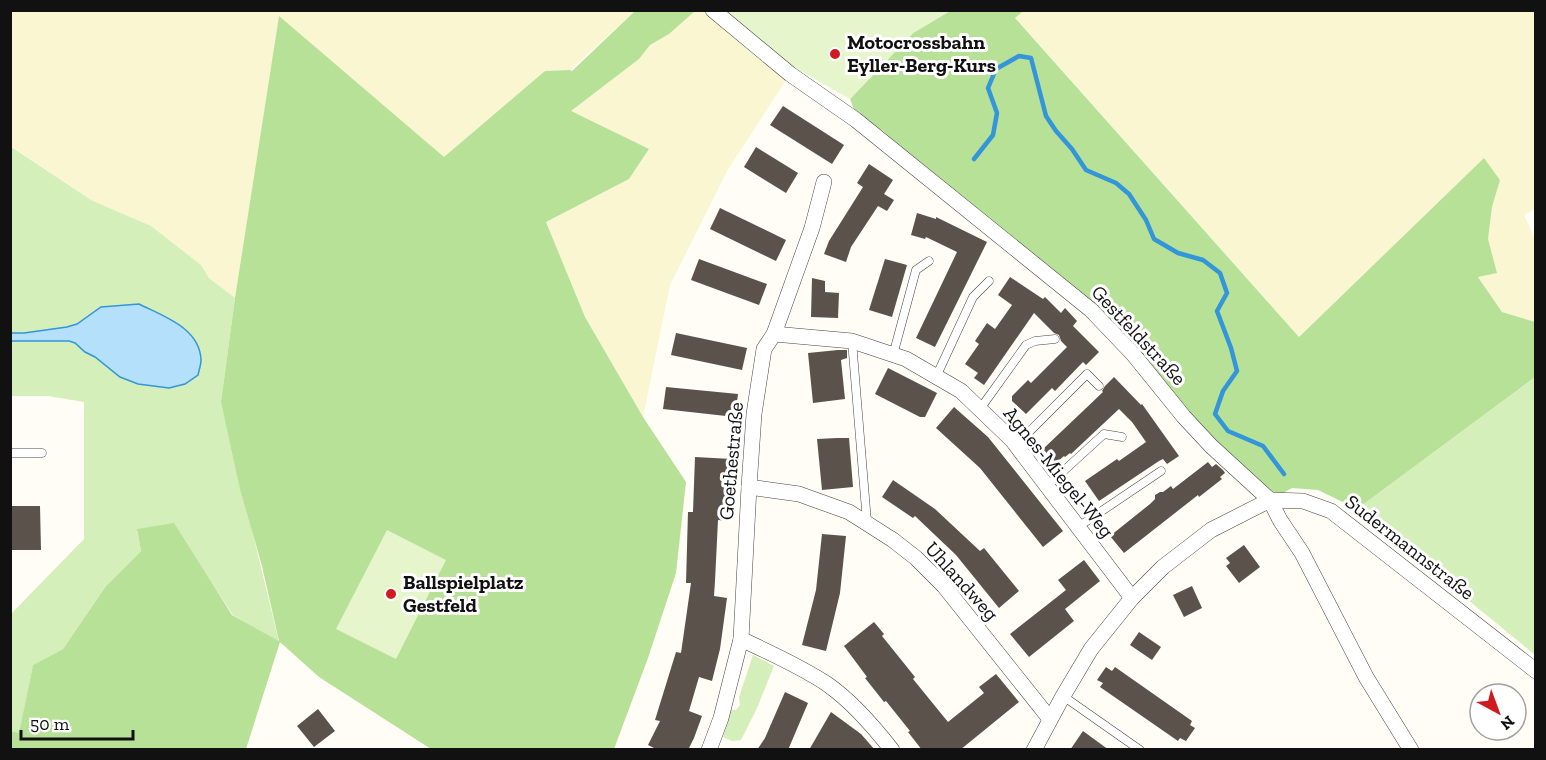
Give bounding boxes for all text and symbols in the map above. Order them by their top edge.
place label: Motocrossbahn Eyller-Berg-Kurs [847,30,996,77]
marker: Motocrossbahn Eyller-Berg-Kurs [828,47,842,61]
street label: Gestfeldstraße [1087,280,1191,390]
street label: Goethestraße [714,401,748,521]
street label: Agnes-Miegel-Weg [999,402,1119,542]
street label: Sudermannstraße [1341,489,1479,605]
street label: Uhlandweg [920,536,1004,626]
place label: Ballspielplatz Gestfeld [403,570,524,617]
marker: Ballspielplatz Gestfeld [384,587,398,601]
north arrow [1468,682,1528,742]
scale bar [21,703,134,741]
text: N [1497,712,1518,734]
text: 50 m [30,713,70,735]

